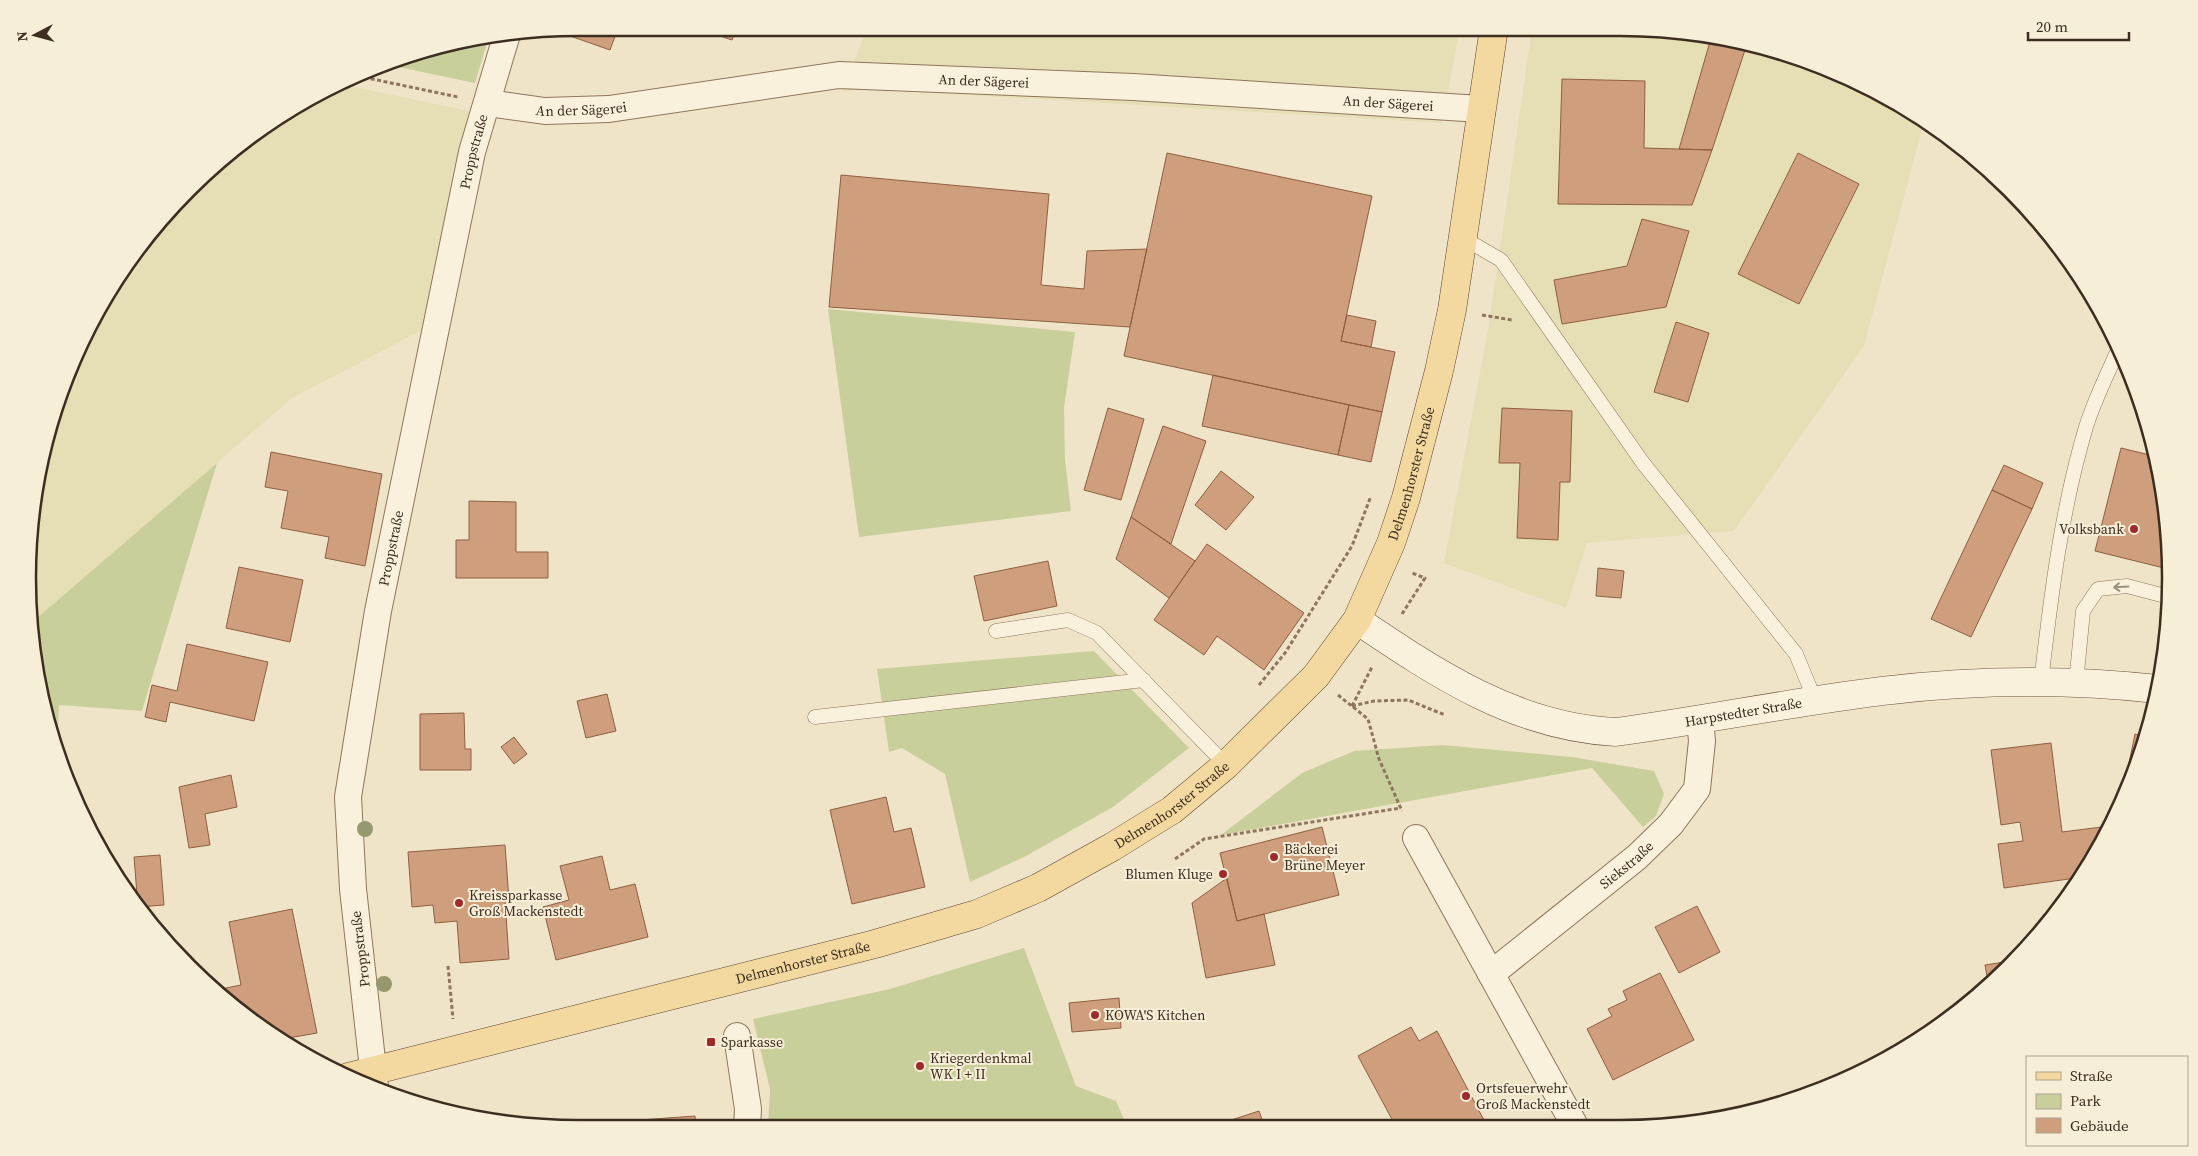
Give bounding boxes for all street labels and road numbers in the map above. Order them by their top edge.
street label: An der Sägerei [938,69,1030,93]
street label: An der Sägerei [1342,90,1434,116]
street label: An der Sägerei [535,96,628,121]
street label: Proppstraße [455,112,493,191]
street label: Delmenhorster Straße [1383,405,1439,543]
street label: Proppstraße [373,509,408,588]
street label: Harpstedter Straße [1683,693,1803,732]
street label: Delmenhorster Straße [1110,756,1234,853]
street label: Siekstraße [1595,836,1658,893]
street label: Proppstraße [345,910,375,988]
street label: Delmenhorster Straße [733,936,872,989]

